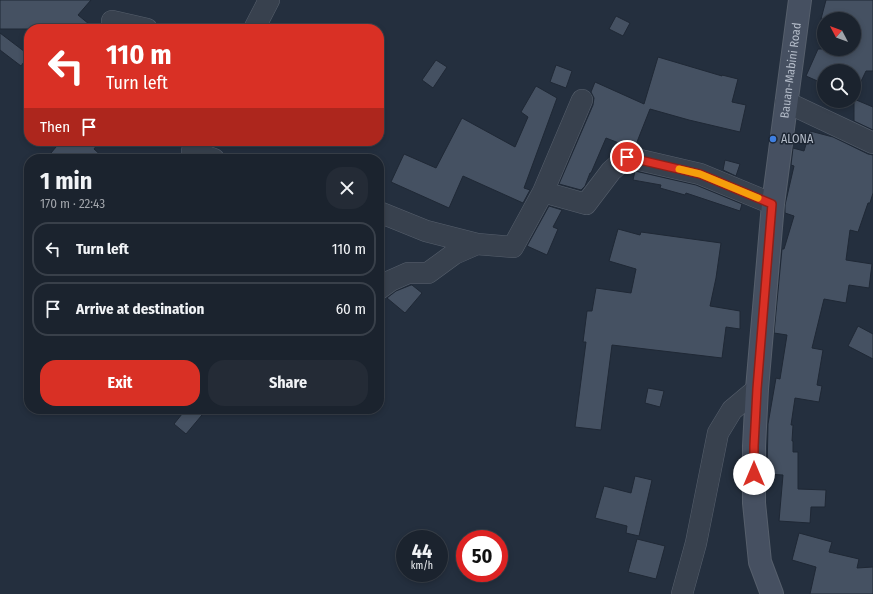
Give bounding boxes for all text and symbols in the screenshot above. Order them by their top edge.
north arrow [817,12,861,56]
map controls [817,12,861,108]
street label: Bauan-Mabini Road [777,22,804,119]
text: 110 m [106,38,172,71]
icon: left [40,40,92,92]
button: search [817,64,861,108]
text: Turn left [106,72,168,94]
icon: arrive [78,116,100,138]
text: Then [40,118,70,136]
place label: ALONA [781,132,814,146]
marker: ALONA [768,134,778,144]
pin [610,140,644,174]
icon: arrive [616,146,638,168]
text: 1 min [40,167,92,195]
button: close [326,167,368,209]
text: 170 m · 22:43 [40,196,105,211]
icon: left [42,238,64,260]
text: Turn left [76,240,129,258]
text: 110 m [332,240,366,258]
icon: arrive [42,298,64,320]
text: Arrive at destination [76,300,204,318]
text: 60 m [336,300,366,318]
button: Exit [40,360,200,406]
button: Share [208,360,368,406]
position arrow [733,453,775,495]
speed limit sign: 50 [456,530,508,582]
text: 44 [412,539,432,563]
text: km/h [411,560,433,572]

